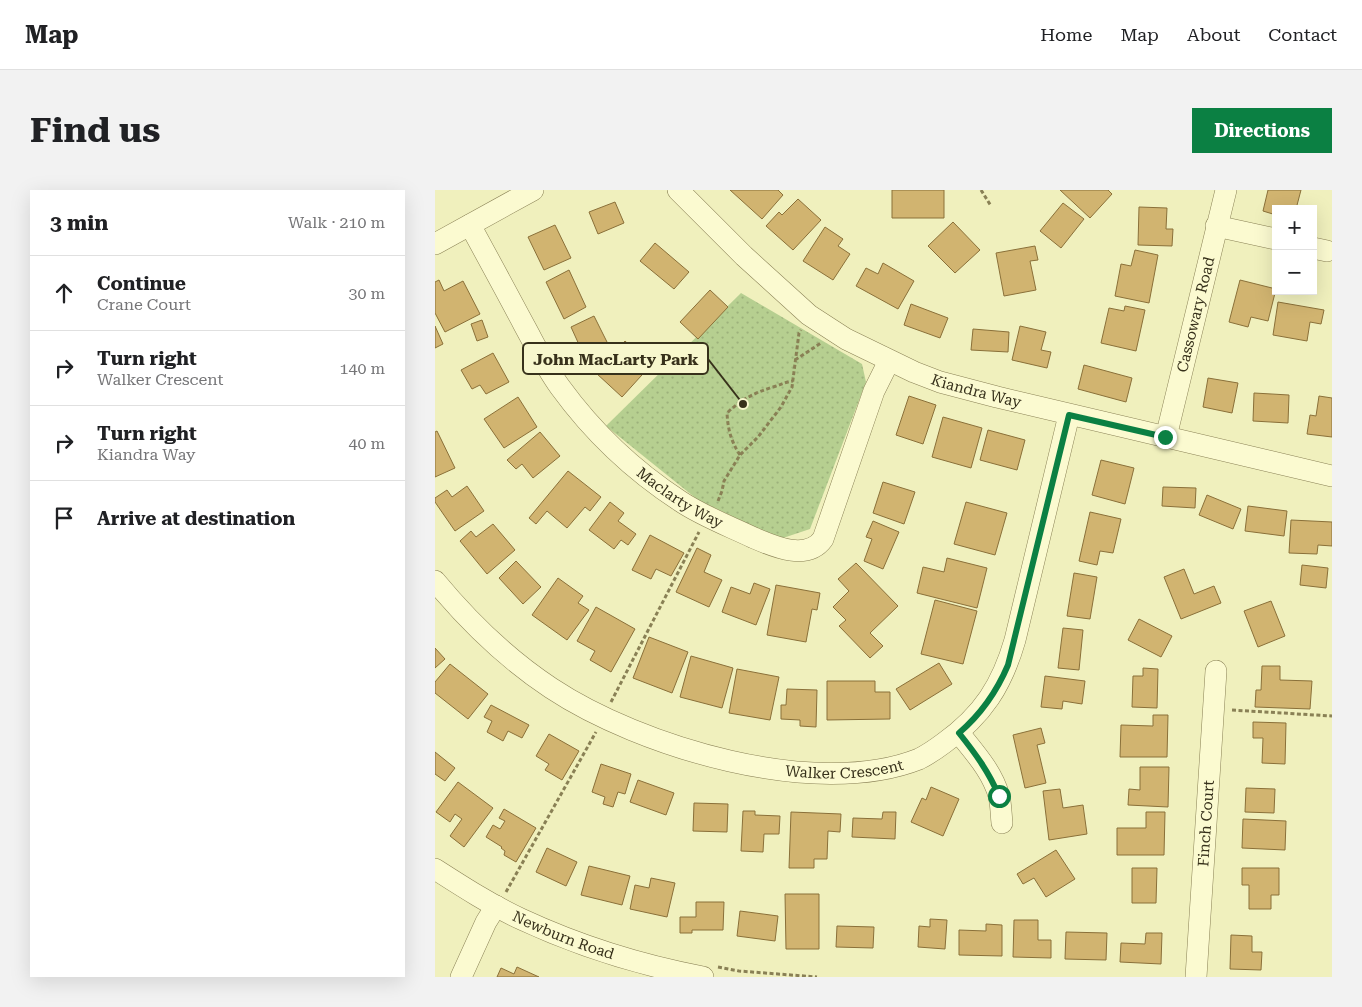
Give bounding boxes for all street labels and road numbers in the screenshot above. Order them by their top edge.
street label: Cassowary Road [1173,255,1219,374]
street label: Kiandra Way [929,370,1023,411]
street label: Maclarty Way [633,463,726,532]
street label: Walker Crescent [784,756,906,783]
street label: Finch Court [1194,779,1218,867]
street label: Newburn Road [509,907,617,963]

